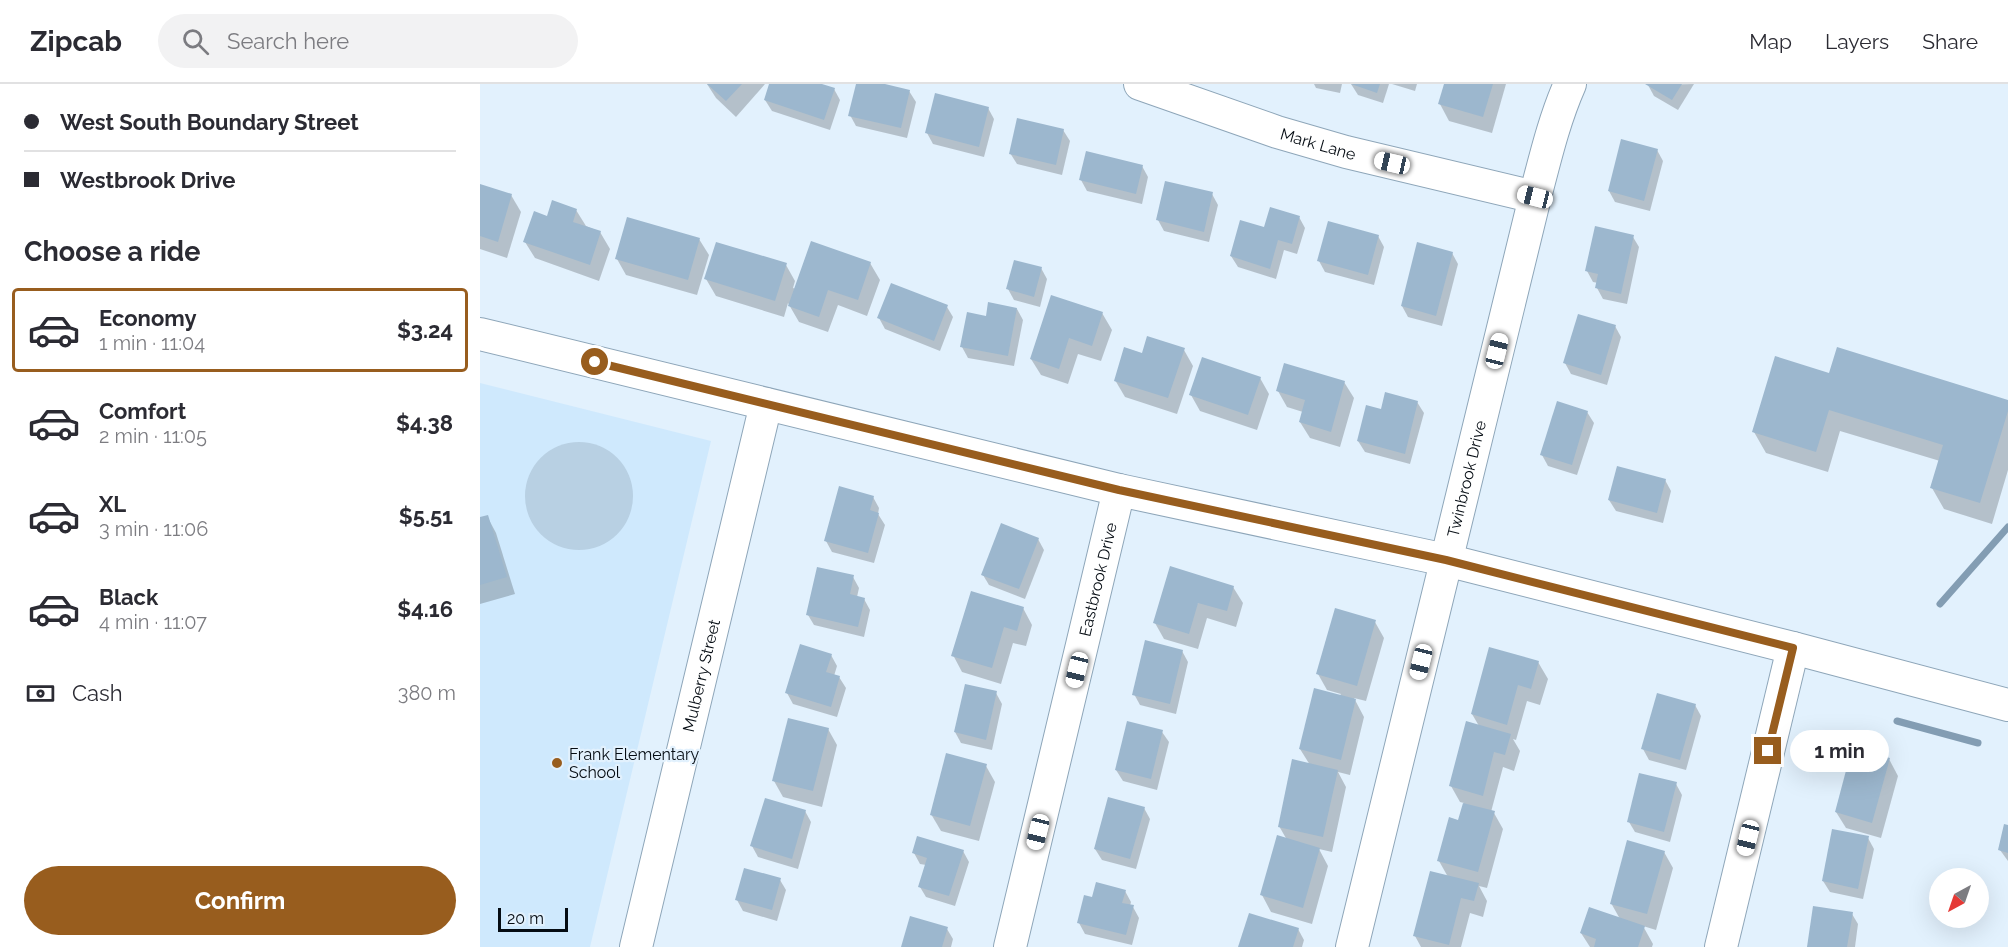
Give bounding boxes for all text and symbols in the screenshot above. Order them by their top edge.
search box [158,14,578,68]
text: Zipcab [30,25,122,58]
icon: search [179,25,212,58]
text: Search here [227,28,349,54]
text: Map [1749,29,1792,54]
text: Layers [1825,29,1889,54]
text: Share [1922,29,1978,54]
text: West South Boundary Street [60,109,359,135]
street label: Mark Lane [1278,124,1358,164]
car [1372,150,1412,176]
text: Westbrook Drive [60,167,235,193]
car [1515,184,1555,210]
text: Choose a ride [24,236,200,267]
icon: car [27,303,81,357]
text: Economy [99,305,197,331]
text: $3.24 [397,317,453,343]
text: 1 min · 11:04 [99,331,205,355]
car [1484,331,1510,371]
route start [581,348,608,375]
icon: car [27,396,81,450]
text: Comfort [99,398,186,424]
text: $4.38 [396,410,453,436]
street label: Twinbrook Drive [1443,419,1490,539]
text: 2 min · 11:05 [99,424,207,448]
icon: car [27,489,81,543]
text: XL [99,491,126,517]
text: $5.51 [399,503,453,529]
text: 3 min · 11:06 [99,517,208,541]
street label: Eastbrook Drive [1075,520,1121,638]
icon: car [27,582,81,636]
text: Black [99,584,158,610]
text: $4.16 [397,596,453,622]
text: 4 min · 11:07 [99,610,207,634]
street label: Mulberry Street [679,617,724,734]
car [1408,642,1434,682]
car [1064,650,1090,690]
icon: cash [24,677,57,710]
text: Cash [72,680,123,706]
text: 380 m [398,681,456,705]
callout: 1 min [1789,730,1888,772]
route end [1754,737,1781,764]
text: 1 min [1814,739,1865,763]
place label: Frank Elementary School [569,745,700,782]
marker: Frank Elementary School [550,756,564,770]
car [1025,812,1051,852]
car [1735,818,1761,858]
button: Confirm [24,866,456,935]
north arrow [1929,868,1989,928]
map controls [1929,868,1989,928]
scale bar [498,905,568,932]
text: 20 m [507,909,544,928]

